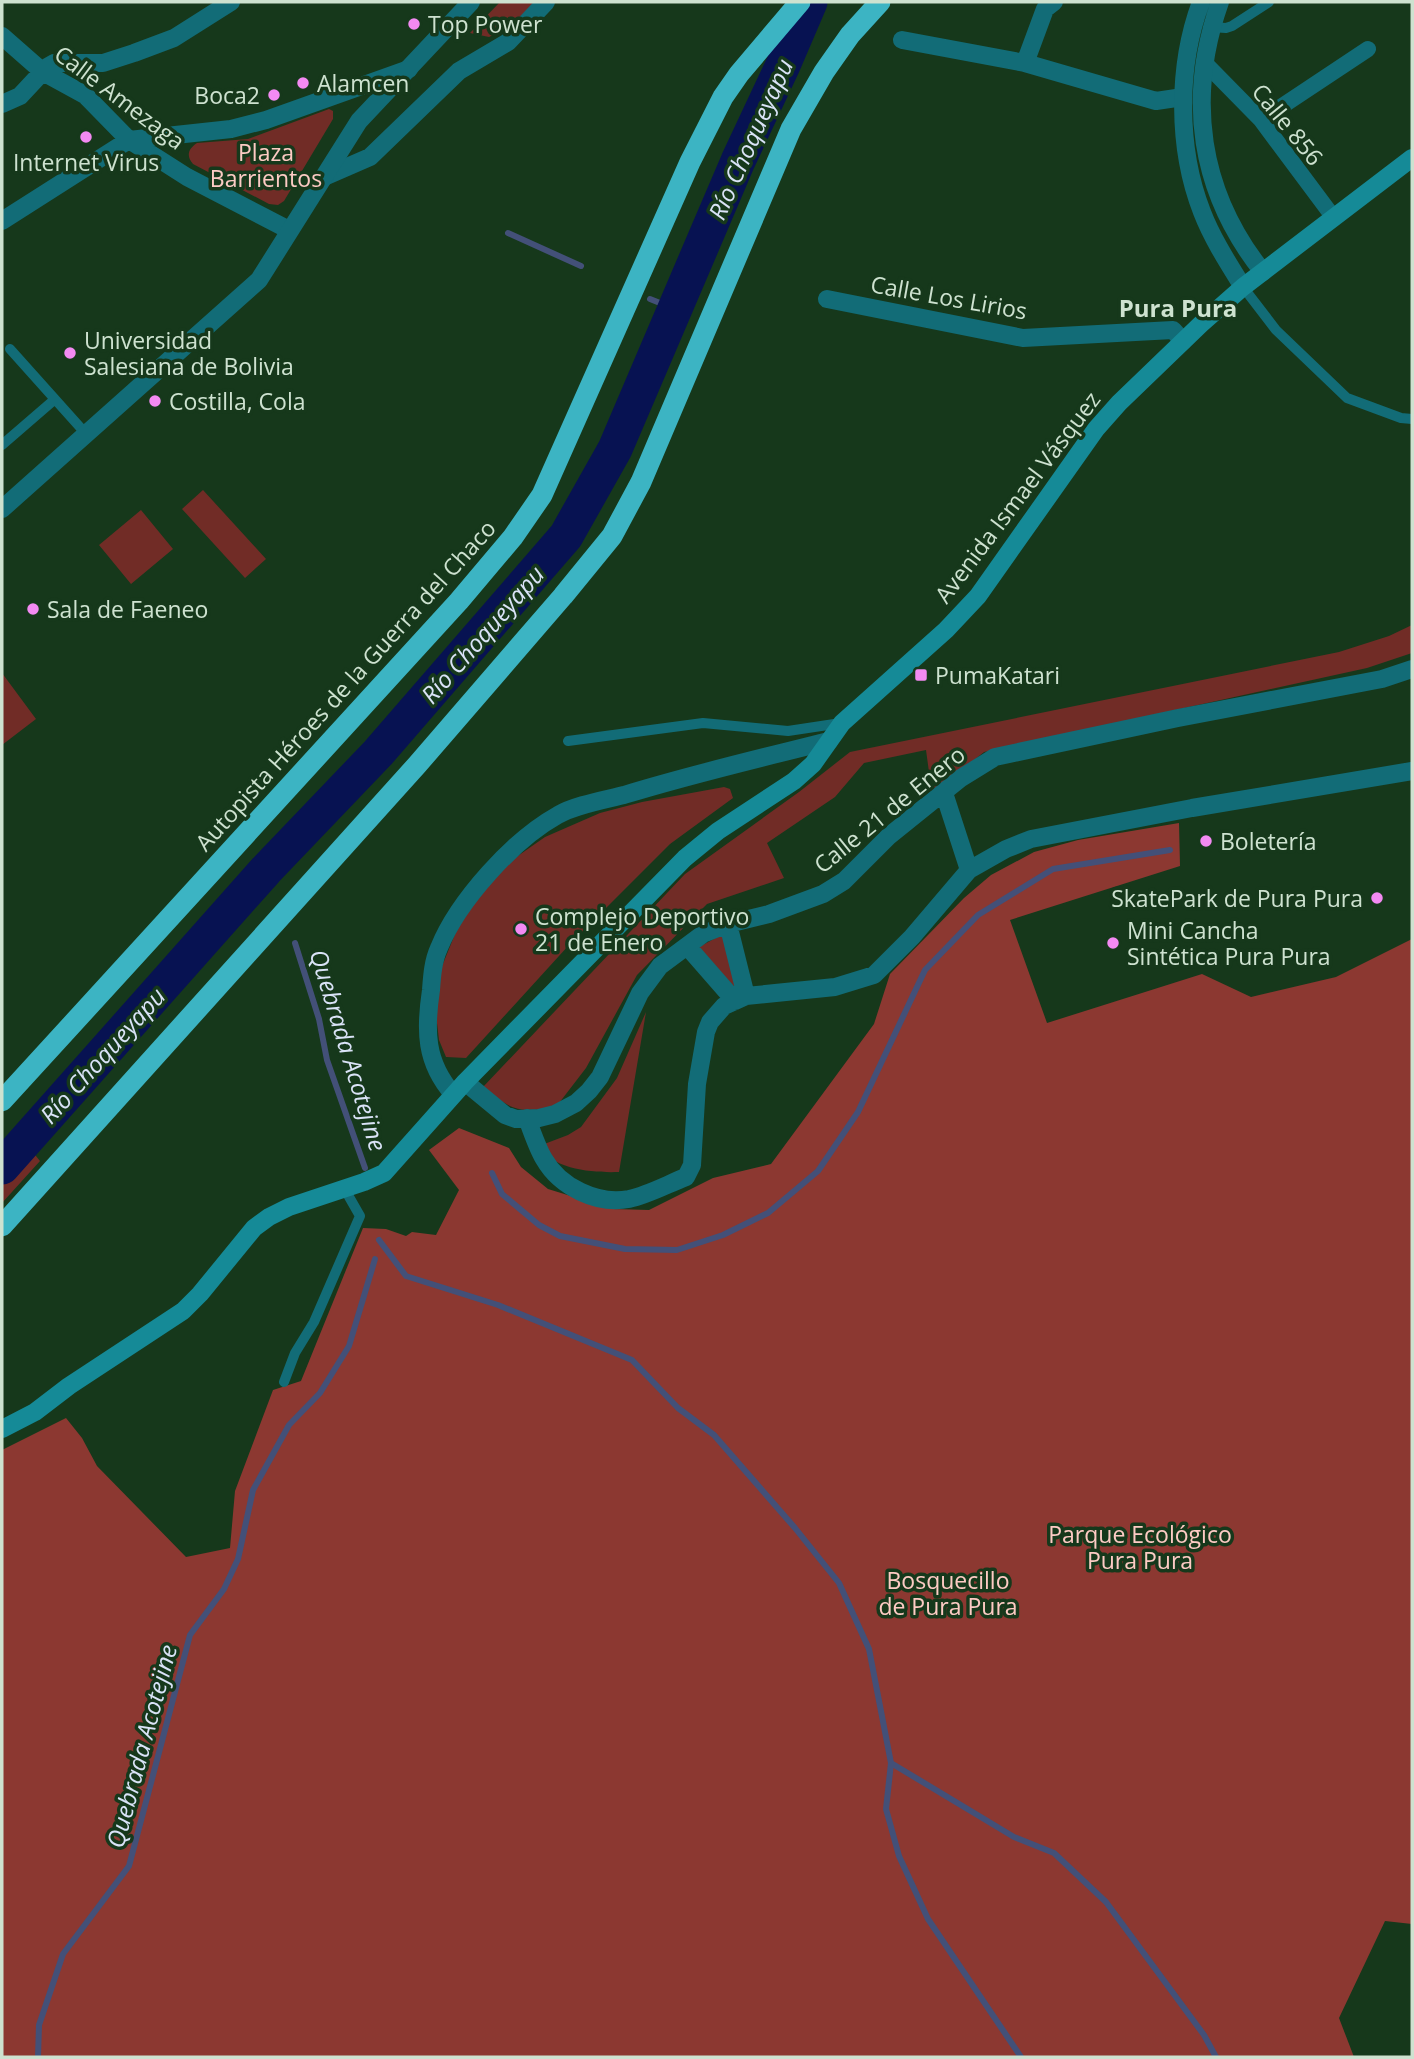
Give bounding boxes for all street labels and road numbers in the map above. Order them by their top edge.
street label: Calle Amezaga [48,37,192,157]
street label: Calle 856 [1245,76,1331,172]
street label: Calle Los Lirios [868,267,1030,327]
street label: Avenida Ismael Vásquez [927,385,1107,609]
street label: Autopista Héroes de la Guerra del Chaco [187,513,503,857]
street label: Calle 21 de Enero [807,738,971,880]

